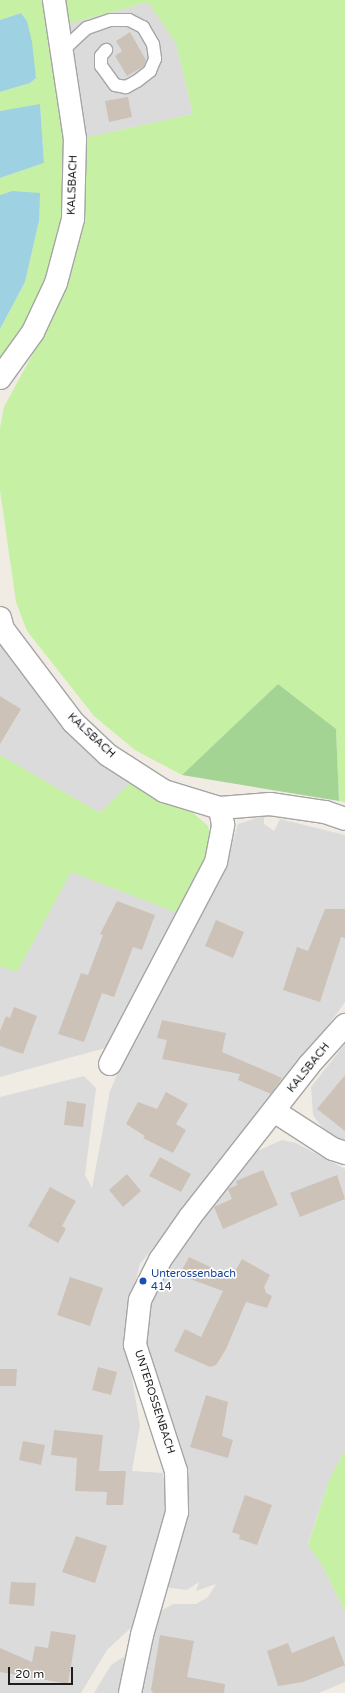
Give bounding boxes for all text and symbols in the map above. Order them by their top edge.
street label: KALSBACH [65,155,81,215]
street label: KALSBACH [65,711,117,761]
street label: KALSBACH [285,1040,333,1096]
place label: Unterossenbach 414 [151,1268,236,1294]
marker: Unterossenbach 414 [138,1276,148,1286]
street label: UNTEROSSENBACH [131,1348,177,1456]
scale bar [10,1659,75,1685]
text: 20 m [15,1667,44,1681]

